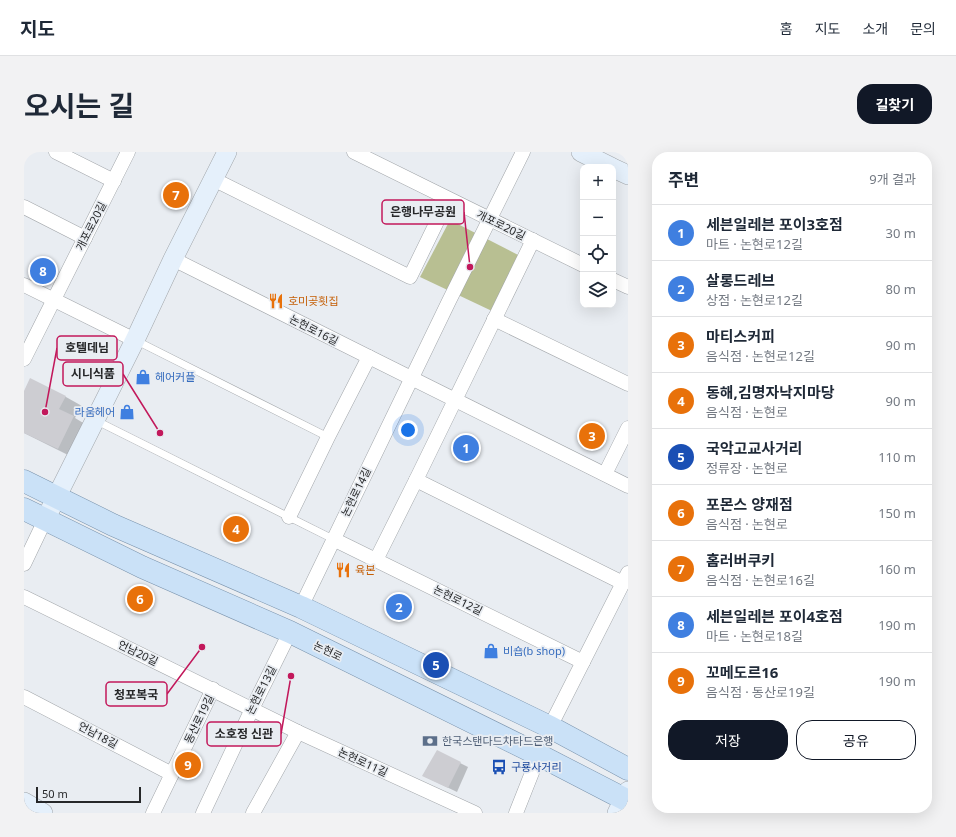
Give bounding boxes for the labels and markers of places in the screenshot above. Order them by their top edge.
pin: 7 [163,180,189,210]
callout: 은행나무공원 [382,200,464,224]
pin: 8 [30,256,56,286]
restaurant icon: 호미곶횟집 [267,292,285,310]
place label: 호미곶횟집 [288,293,339,308]
callout: 호텔데님 [57,336,117,360]
callout: 시니식품 [63,362,123,386]
shop icon: 헤어커플 [134,368,152,386]
place label: 헤어커플 [155,369,195,384]
shop icon: 라움헤어 [118,403,136,421]
place label: 라움헤어 [75,404,115,419]
pin: 3 [579,421,605,451]
pin: 1 [453,433,479,463]
pin: 4 [223,514,249,544]
restaurant icon: 육본 [334,561,352,579]
place label: 육본 [355,562,375,577]
pin: 6 [127,584,153,614]
pin: 2 [386,592,412,622]
shop icon: 비숍(b shop) [482,642,500,660]
place label: 비숍(b shop) [503,643,565,658]
pin: 5 [423,650,449,680]
callout: 청포복국 [106,682,167,706]
callout: 소호정 신관 [207,722,281,746]
bank icon: 한국스탠다드차타드은행 [421,732,439,750]
place label: 한국스탠다드차타드은행 [442,733,553,748]
pin: 9 [175,750,201,780]
bus stop icon: 구룡사거리 [490,758,508,776]
place label: 구룡사거리 [511,759,562,774]

